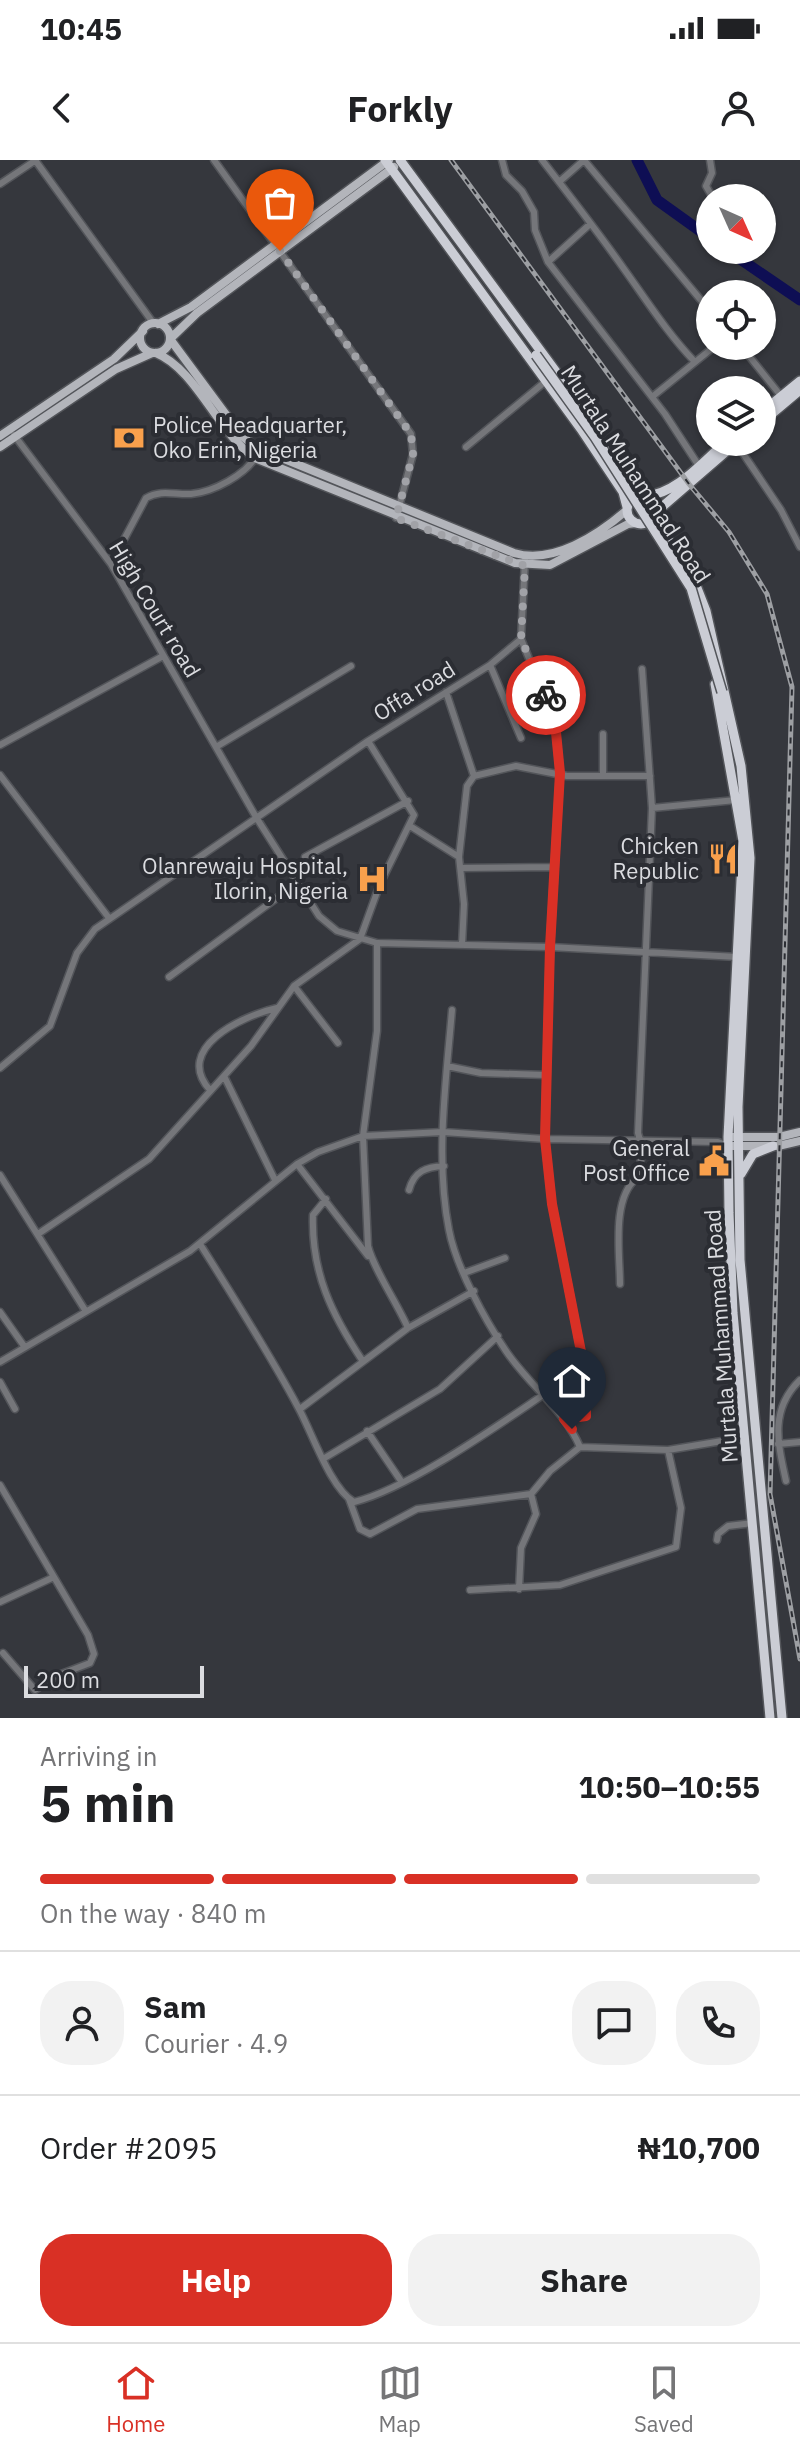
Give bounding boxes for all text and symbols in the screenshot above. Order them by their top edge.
text: 10:45 [40,9,122,48]
text: Forkly [347,85,453,132]
icon: back [40,86,84,130]
icon: person [716,86,760,130]
pin [246,169,314,251]
icon: bag [258,181,302,225]
north arrow [696,184,776,264]
map controls [696,184,776,456]
button: locate [696,280,776,360]
street label: Murtala Muhammad Road [555,359,718,588]
button: layers [696,376,776,456]
place label: Police Headquarter, Oko Erin, Nigeria [153,410,347,464]
bank icon: Police Headquarter, Oko Erin, Nigeria [112,421,146,455]
street label: High Court road [103,535,208,683]
street label: Offa road [367,654,460,727]
courier [506,655,586,735]
icon: bike [524,673,568,717]
place label: Chicken Republic [613,831,699,885]
restaurant icon: Chicken Republic [706,842,740,876]
place label: Olanrewaju Hospital, Ilorin, Nigeria [142,851,348,905]
hospital icon: Olanrewaju Hospital, Ilorin, Nigeria [355,862,389,896]
place label: General Post Office [583,1133,690,1187]
public building icon: General Post Office [697,1144,731,1178]
street label: Murtala Muhammad Road [697,1208,744,1464]
pin [538,1347,606,1429]
icon: home [550,1359,594,1403]
scale bar [24,1662,204,1698]
text: 200 m [36,1665,100,1694]
text: Arriving in [40,1739,157,1773]
text: 10:50–10:55 [579,1767,760,1806]
text: 5 min [40,1769,176,1836]
text: On the way · 840 m [40,1896,266,1930]
button: person [40,1981,124,2065]
button: chat [572,1981,656,2065]
button: phone [676,1981,760,2065]
text: Sam [144,1987,207,2026]
text: Courier · 4.9 [144,2026,288,2060]
text: Order #2095 [40,2128,217,2167]
text: ₦10,700 [637,2128,760,2167]
button: Help [40,2234,392,2326]
button: Share [408,2234,760,2326]
tab: Home [106,2361,165,2438]
tab: Map [378,2361,422,2438]
tab: Saved [634,2361,694,2438]

